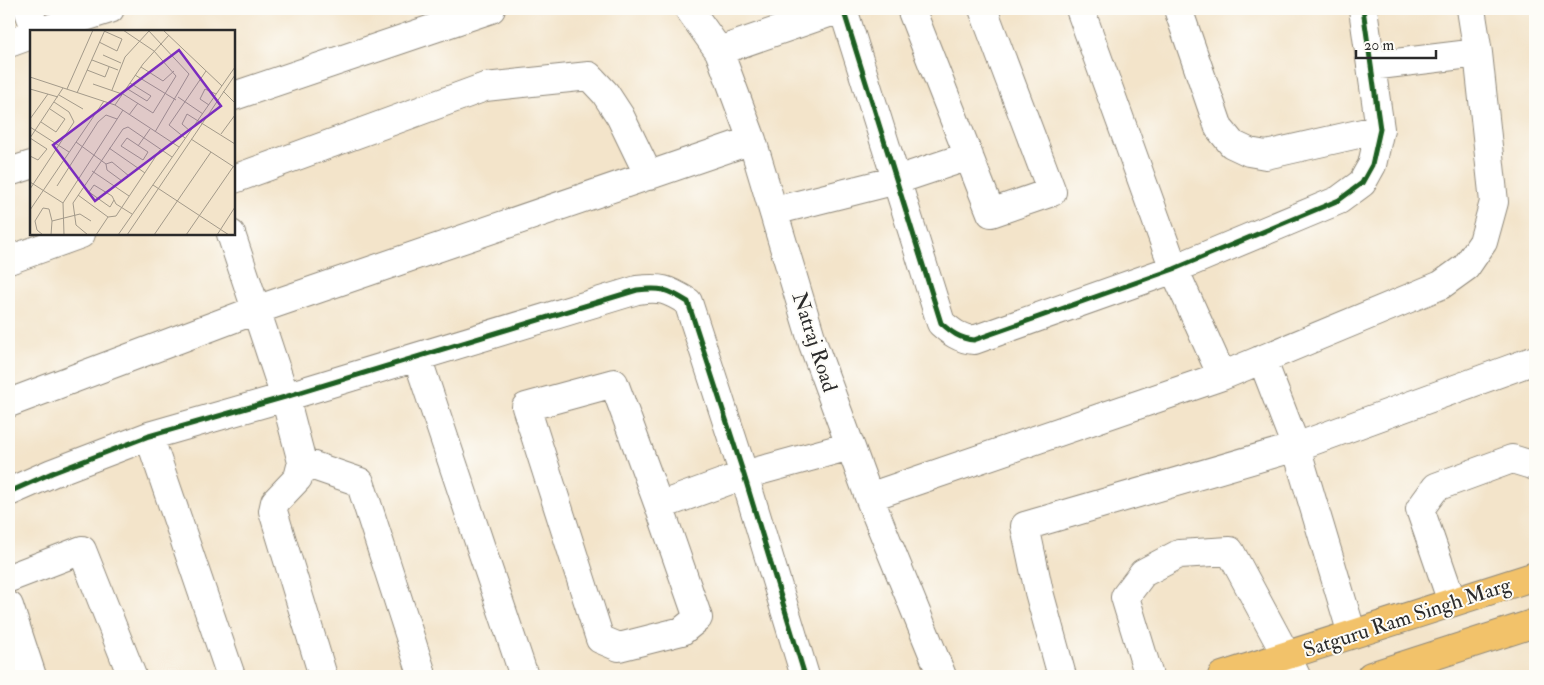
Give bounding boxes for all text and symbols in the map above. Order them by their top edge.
scale bar [1356,28,1436,60]
inset map [30,30,235,235]
text: 20 m [1364,36,1394,55]
street label: Natraj Road [786,289,844,396]
street label: Satguru Ram Singh Marg [1300,571,1515,664]

